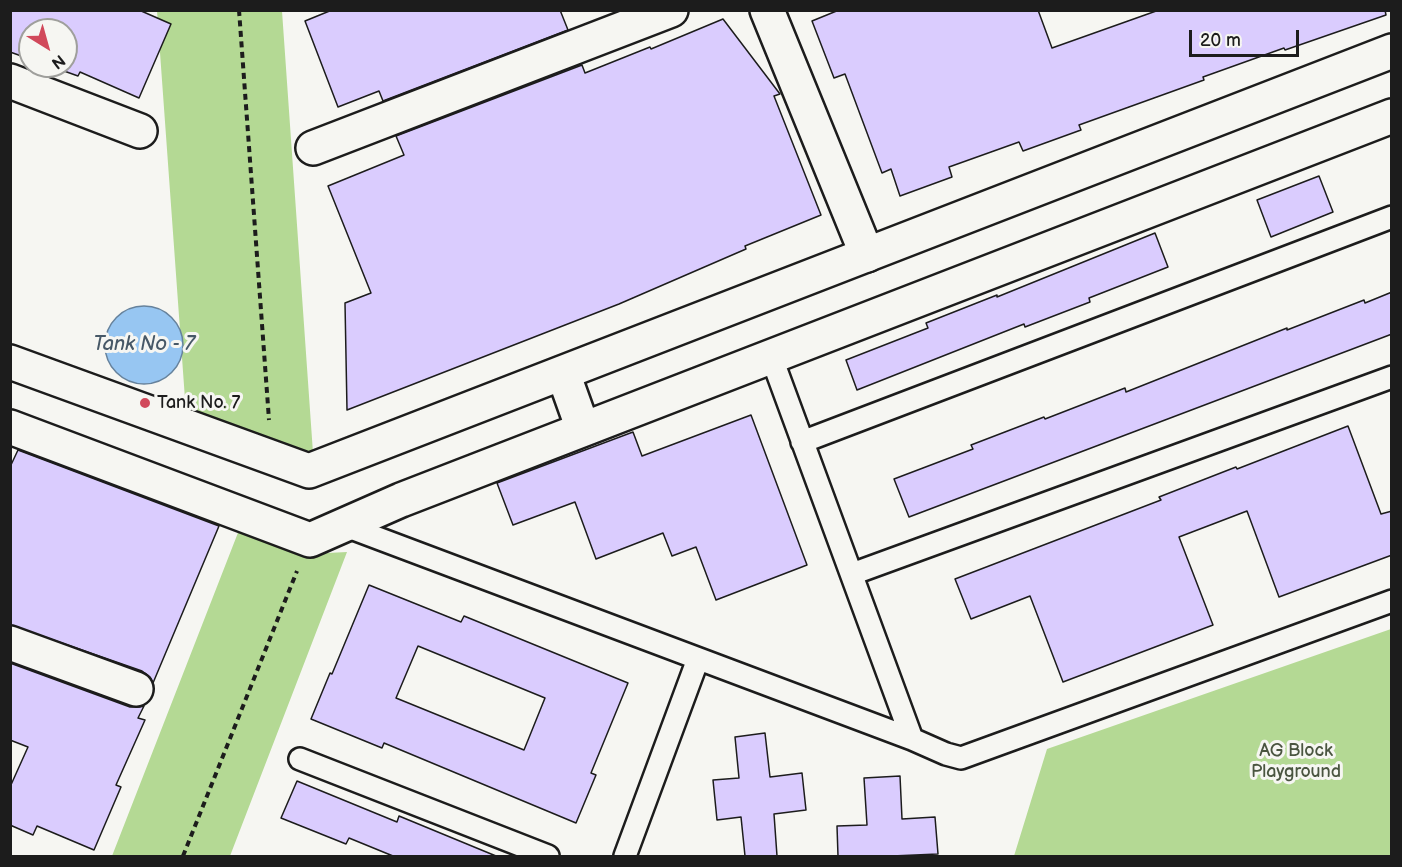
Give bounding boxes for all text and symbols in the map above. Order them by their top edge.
north arrow [18,18,78,78]
scale bar [1192,18,1302,56]
text: 20 m [1200,30,1241,51]
text: N [47,50,68,72]
water label: Tank No - 7 [93,333,195,357]
place label: Tank No. 7 [157,392,240,414]
marker: Tank No. 7 [138,396,152,410]
park label: AG Block Playground [1251,740,1341,783]

